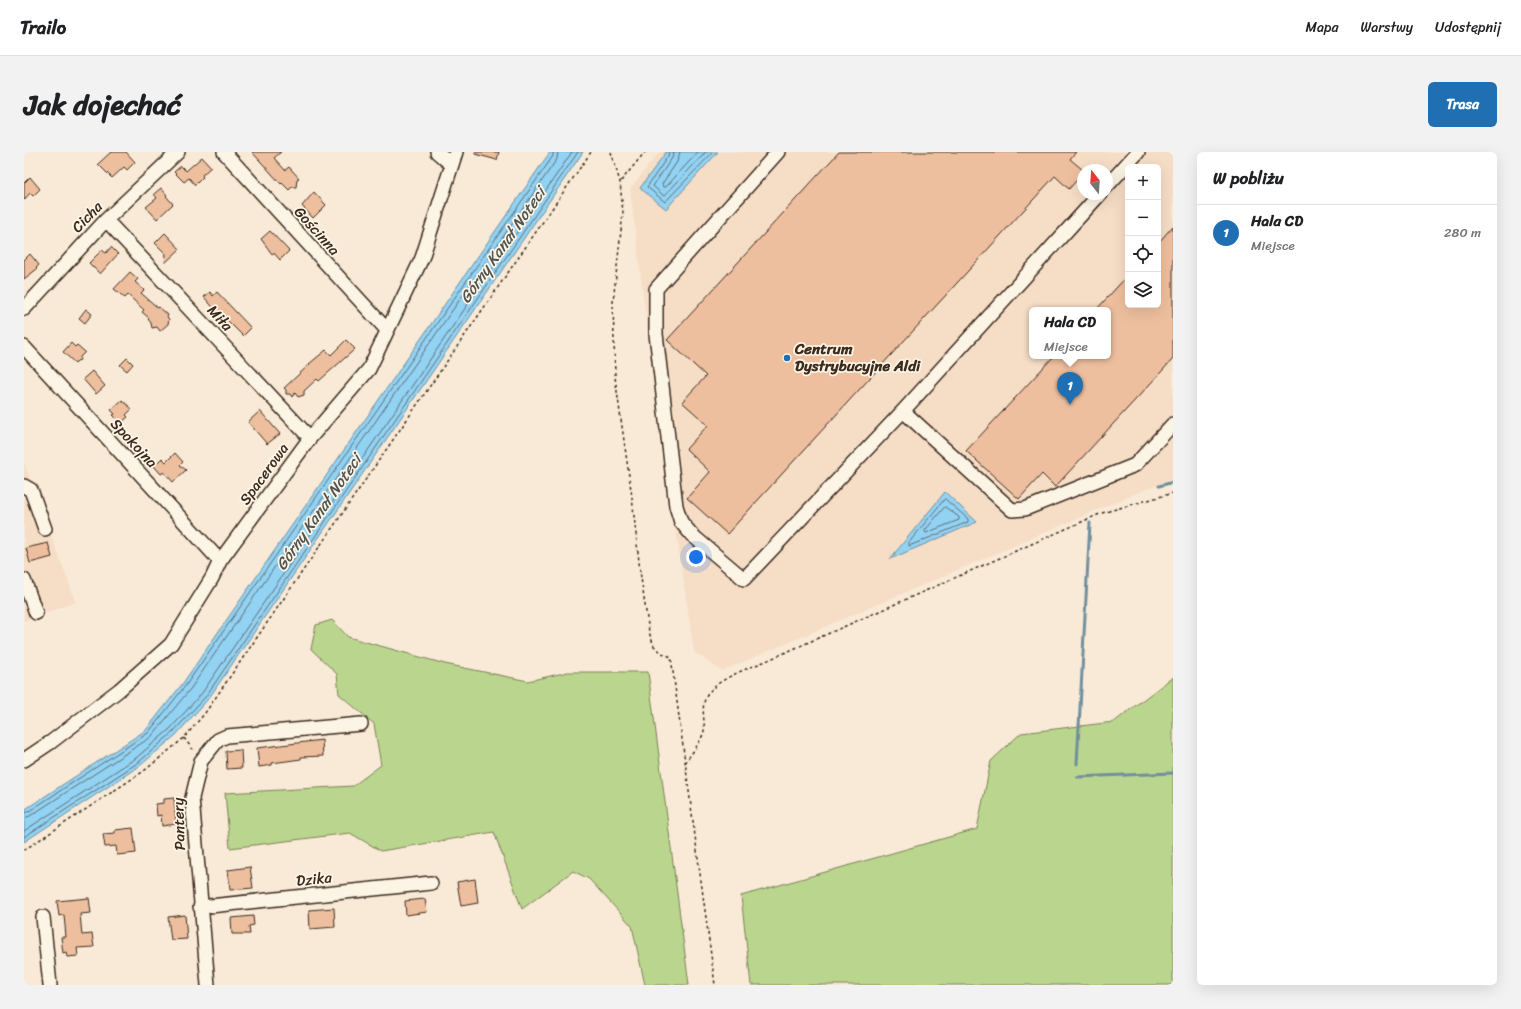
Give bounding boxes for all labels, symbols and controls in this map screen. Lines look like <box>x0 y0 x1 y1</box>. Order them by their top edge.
text: Trailo <box>20 11 66 44</box>
text: Mapa <box>1306 15 1338 40</box>
text: Warstwy <box>1360 15 1413 40</box>
text: Udostępnij <box>1435 15 1501 40</box>
text: Jak dojechać <box>24 80 181 129</box>
button: Trasa <box>1428 82 1497 127</box>
text: W pobliżu <box>1213 163 1284 193</box>
north arrow <box>1077 164 1113 200</box>
map controls <box>1125 164 1161 308</box>
button: + <box>1125 164 1161 200</box>
water label: Górny Kanał Noteci <box>451 178 555 309</box>
street label: Cicha <box>65 195 109 239</box>
street label: Gościnna <box>288 200 347 262</box>
button: − <box>1125 200 1161 236</box>
text: Hala CD <box>1251 208 1303 234</box>
text: 1 <box>1223 221 1229 244</box>
text: 280 m <box>1444 221 1481 244</box>
text: Miejsce <box>1251 234 1295 257</box>
button: locate <box>1125 236 1161 272</box>
button: layers <box>1125 272 1161 308</box>
street label: Miła <box>201 299 240 338</box>
popup <box>1029 307 1111 359</box>
text: Hala CD <box>1044 309 1096 335</box>
text: Miejsce <box>1044 335 1088 358</box>
place label: Centrum Dystrybucyjne Aldi <box>794 336 921 379</box>
marker: Centrum Dystrybucyjne Aldi <box>782 353 792 363</box>
pin: 1 <box>1057 372 1083 405</box>
street label: Spokojna <box>104 412 164 474</box>
street label: Spacerowa <box>232 437 296 511</box>
water label: Górny Kanał Noteci <box>267 445 371 576</box>
your location <box>686 547 706 567</box>
street label: Pantery <box>165 797 193 851</box>
street label: Dzika <box>295 864 334 894</box>

